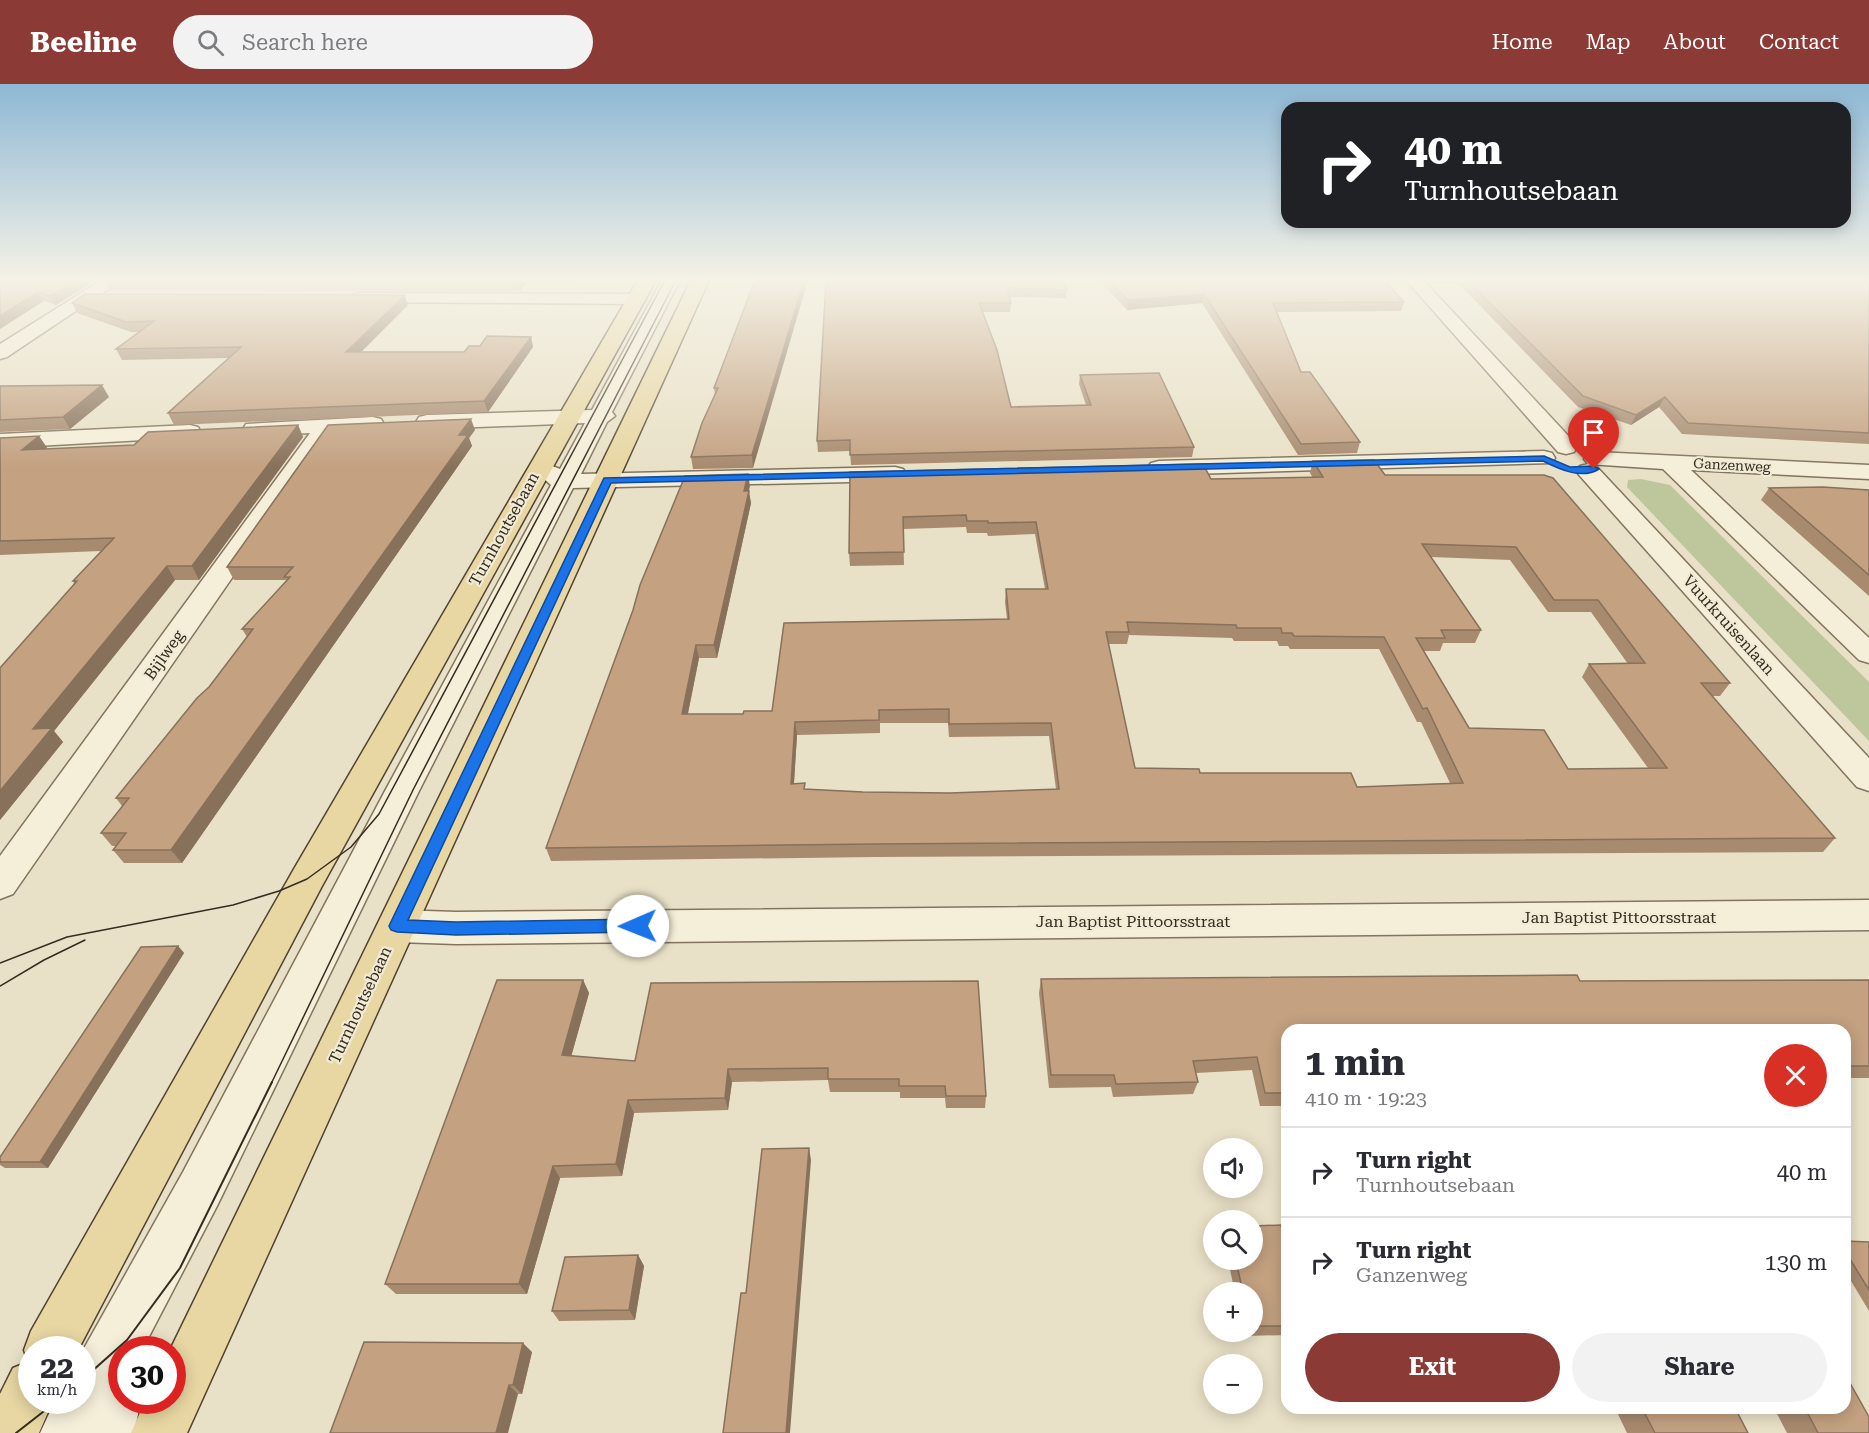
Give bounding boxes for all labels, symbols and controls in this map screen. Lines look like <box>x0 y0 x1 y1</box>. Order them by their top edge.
search box <box>173 15 593 69</box>
text: Beeline <box>30 26 137 59</box>
icon: search <box>194 26 227 59</box>
text: Search here <box>242 30 368 55</box>
text: Home <box>1492 30 1553 54</box>
text: Map <box>1586 30 1631 54</box>
text: About <box>1664 30 1726 54</box>
text: Contact <box>1759 30 1839 54</box>
text: 40 m <box>1404 125 1502 174</box>
icon: right <box>1305 126 1383 204</box>
text: Turnhoutsebaan <box>1404 175 1619 207</box>
pin <box>1568 407 1619 469</box>
icon: arrive <box>1577 416 1610 449</box>
street label: Ganzenweg <box>1693 455 1771 475</box>
street label: Turnhoutsebaan <box>465 469 543 589</box>
street label: Vuurkruisenlaan <box>1679 571 1779 679</box>
street label: Bijlweg <box>140 626 188 683</box>
position arrow <box>606 894 670 958</box>
street label: Jan Baptist Pittoorsstraat <box>1522 908 1716 927</box>
street label: Jan Baptist Pittoorsstraat <box>1036 912 1230 931</box>
street label: Turnhoutsebaan <box>325 943 395 1067</box>
text: 1 min <box>1305 1042 1405 1084</box>
button: close <box>1764 1044 1827 1107</box>
text: 410 m · 19:23 <box>1305 1086 1427 1110</box>
map controls <box>1203 1138 1263 1414</box>
button: sound <box>1203 1138 1263 1198</box>
text: Turn right <box>1356 1148 1471 1173</box>
icon: right <box>1305 1156 1338 1189</box>
text: 40 m <box>1777 1160 1827 1185</box>
text: Turnhoutsebaan <box>1356 1173 1515 1197</box>
button: search <box>1203 1210 1263 1270</box>
text: Turn right <box>1356 1238 1471 1263</box>
icon: right <box>1305 1246 1338 1279</box>
text: 130 m <box>1764 1250 1827 1275</box>
text: Ganzenweg <box>1356 1263 1467 1287</box>
button: + <box>1203 1282 1263 1342</box>
button: Exit <box>1305 1333 1560 1402</box>
button: Share <box>1572 1333 1827 1402</box>
speed limit sign: 30 <box>108 1336 186 1414</box>
text: 22 <box>40 1350 74 1385</box>
button: − <box>1203 1354 1263 1414</box>
text: km/h <box>37 1381 77 1399</box>

